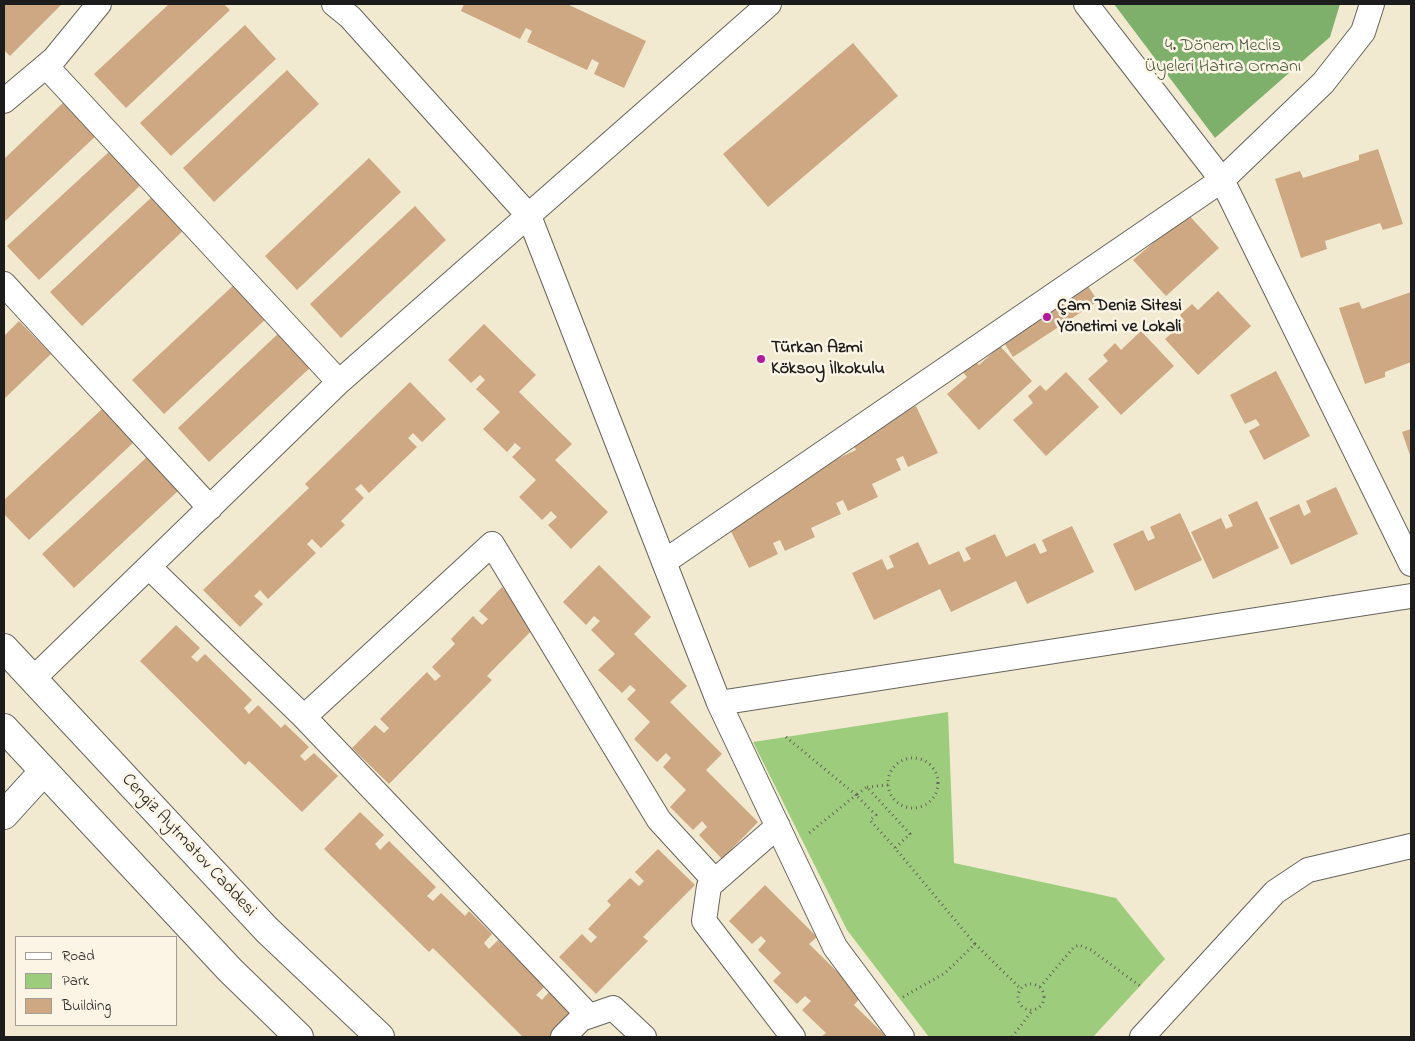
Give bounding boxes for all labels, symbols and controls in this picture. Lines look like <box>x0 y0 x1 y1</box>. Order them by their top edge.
park label: 4. Dönem Meclis Üyeleri Hatıra Ormanı <box>1145 36 1301 78</box>
place label: Çam Deniz Sitesi Yönetimi ve Lokali <box>1057 296 1182 338</box>
marker: Çam Deniz Sitesi Yönetimi ve Lokali <box>1041 311 1053 323</box>
place label: Türkan Azmi Köksoy İlkokulu <box>771 338 885 380</box>
marker: Türkan Azmi Köksoy İlkokulu <box>755 353 767 365</box>
street label: Cengiz Aytmatov Caddesi <box>116 770 260 922</box>
legend <box>15 936 178 1026</box>
text: Road <box>62 945 95 967</box>
text: Park <box>62 970 89 992</box>
text: Building <box>62 995 111 1017</box>

